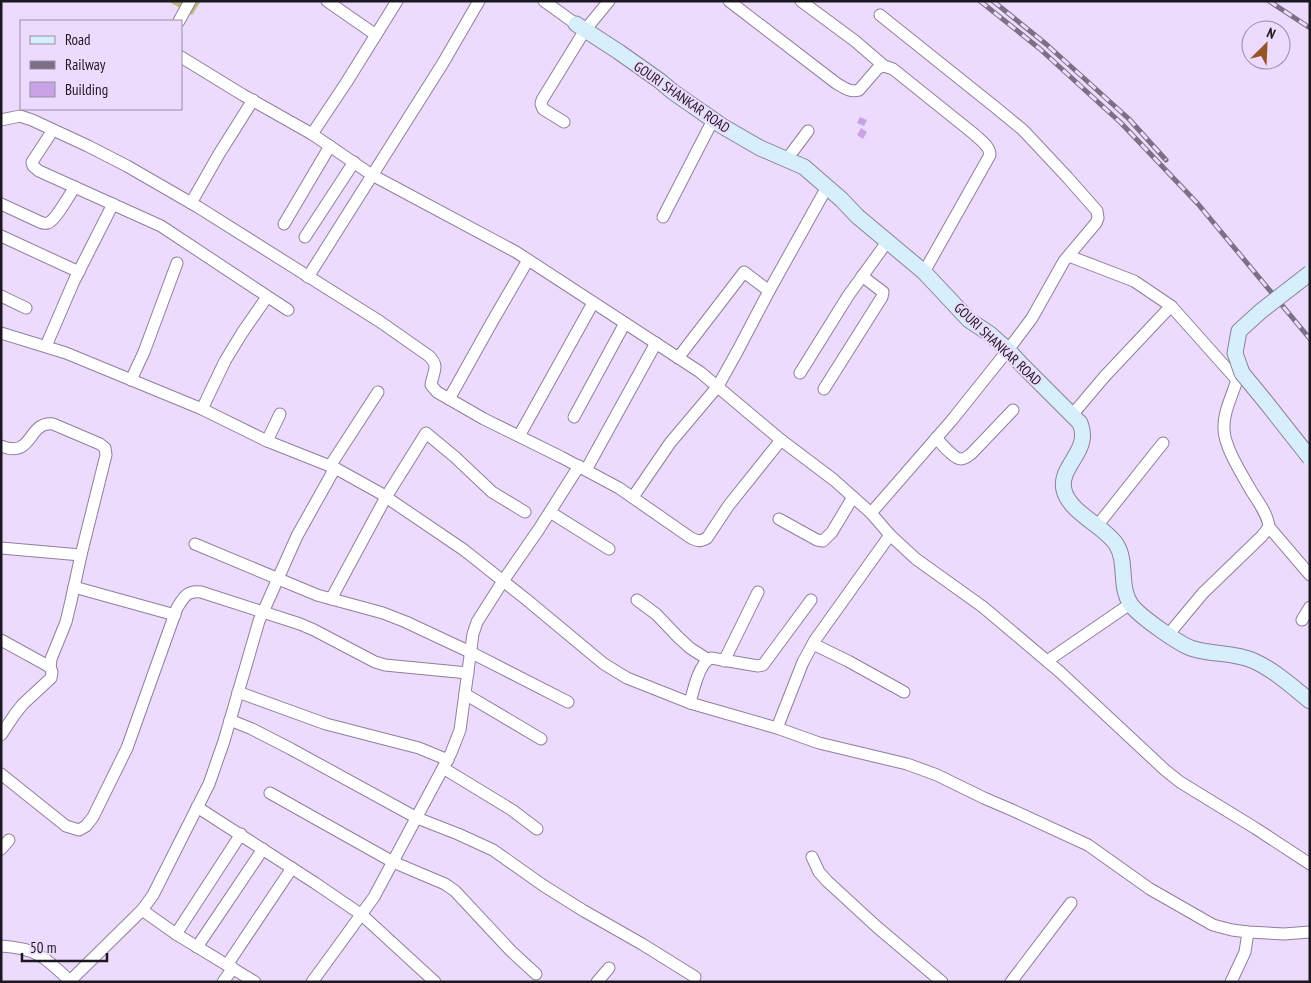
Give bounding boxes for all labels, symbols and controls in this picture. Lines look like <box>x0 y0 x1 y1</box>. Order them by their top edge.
legend <box>20 20 182 110</box>
north arrow <box>1241 20 1291 70</box>
text: N <box>1264 23 1278 43</box>
text: Road <box>65 30 91 49</box>
text: Railway <box>65 55 106 74</box>
street label: GOURI SHANKAR ROAD <box>631 57 733 137</box>
text: Building <box>65 80 108 99</box>
street label: GOURI SHANKAR ROAD <box>951 299 1045 389</box>
scale bar <box>22 930 108 962</box>
text: 50 m <box>30 938 56 957</box>

